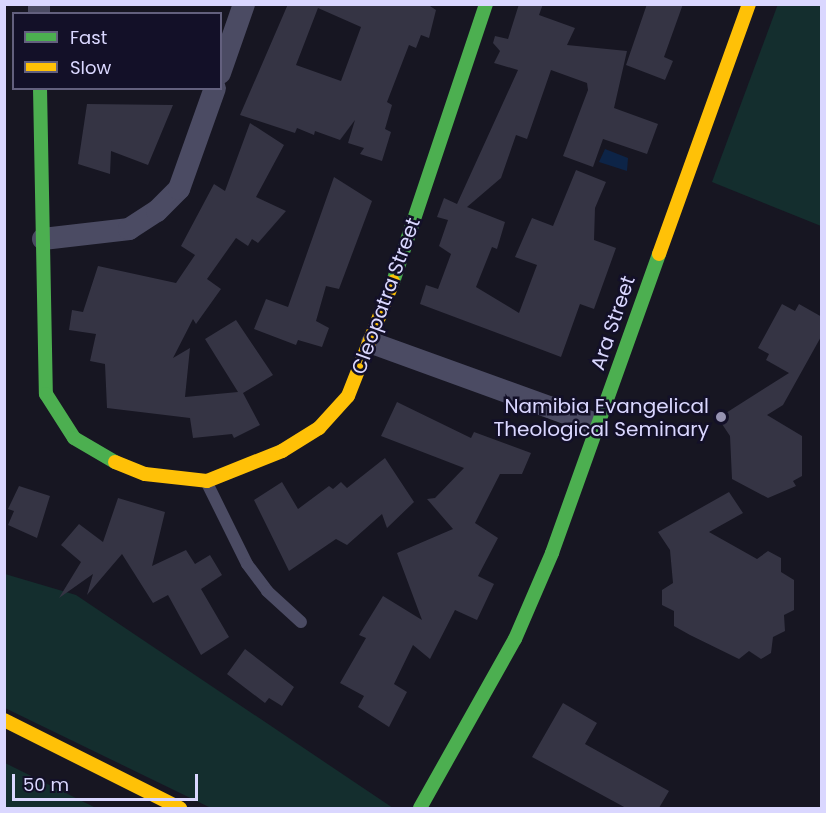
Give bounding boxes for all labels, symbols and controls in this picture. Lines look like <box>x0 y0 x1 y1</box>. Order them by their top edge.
legend <box>12 12 222 90</box>
text: Fast <box>70 25 107 50</box>
text: Slow <box>70 55 111 80</box>
street label: Cleopatra Street <box>347 214 425 378</box>
street label: Ara Street <box>586 273 640 373</box>
place label: Namibia Evangelical Theological Seminary <box>493 394 709 441</box>
marker: Namibia Evangelical Theological Seminary <box>714 410 728 424</box>
scale bar <box>15 762 201 800</box>
text: 50 m <box>23 772 69 797</box>

